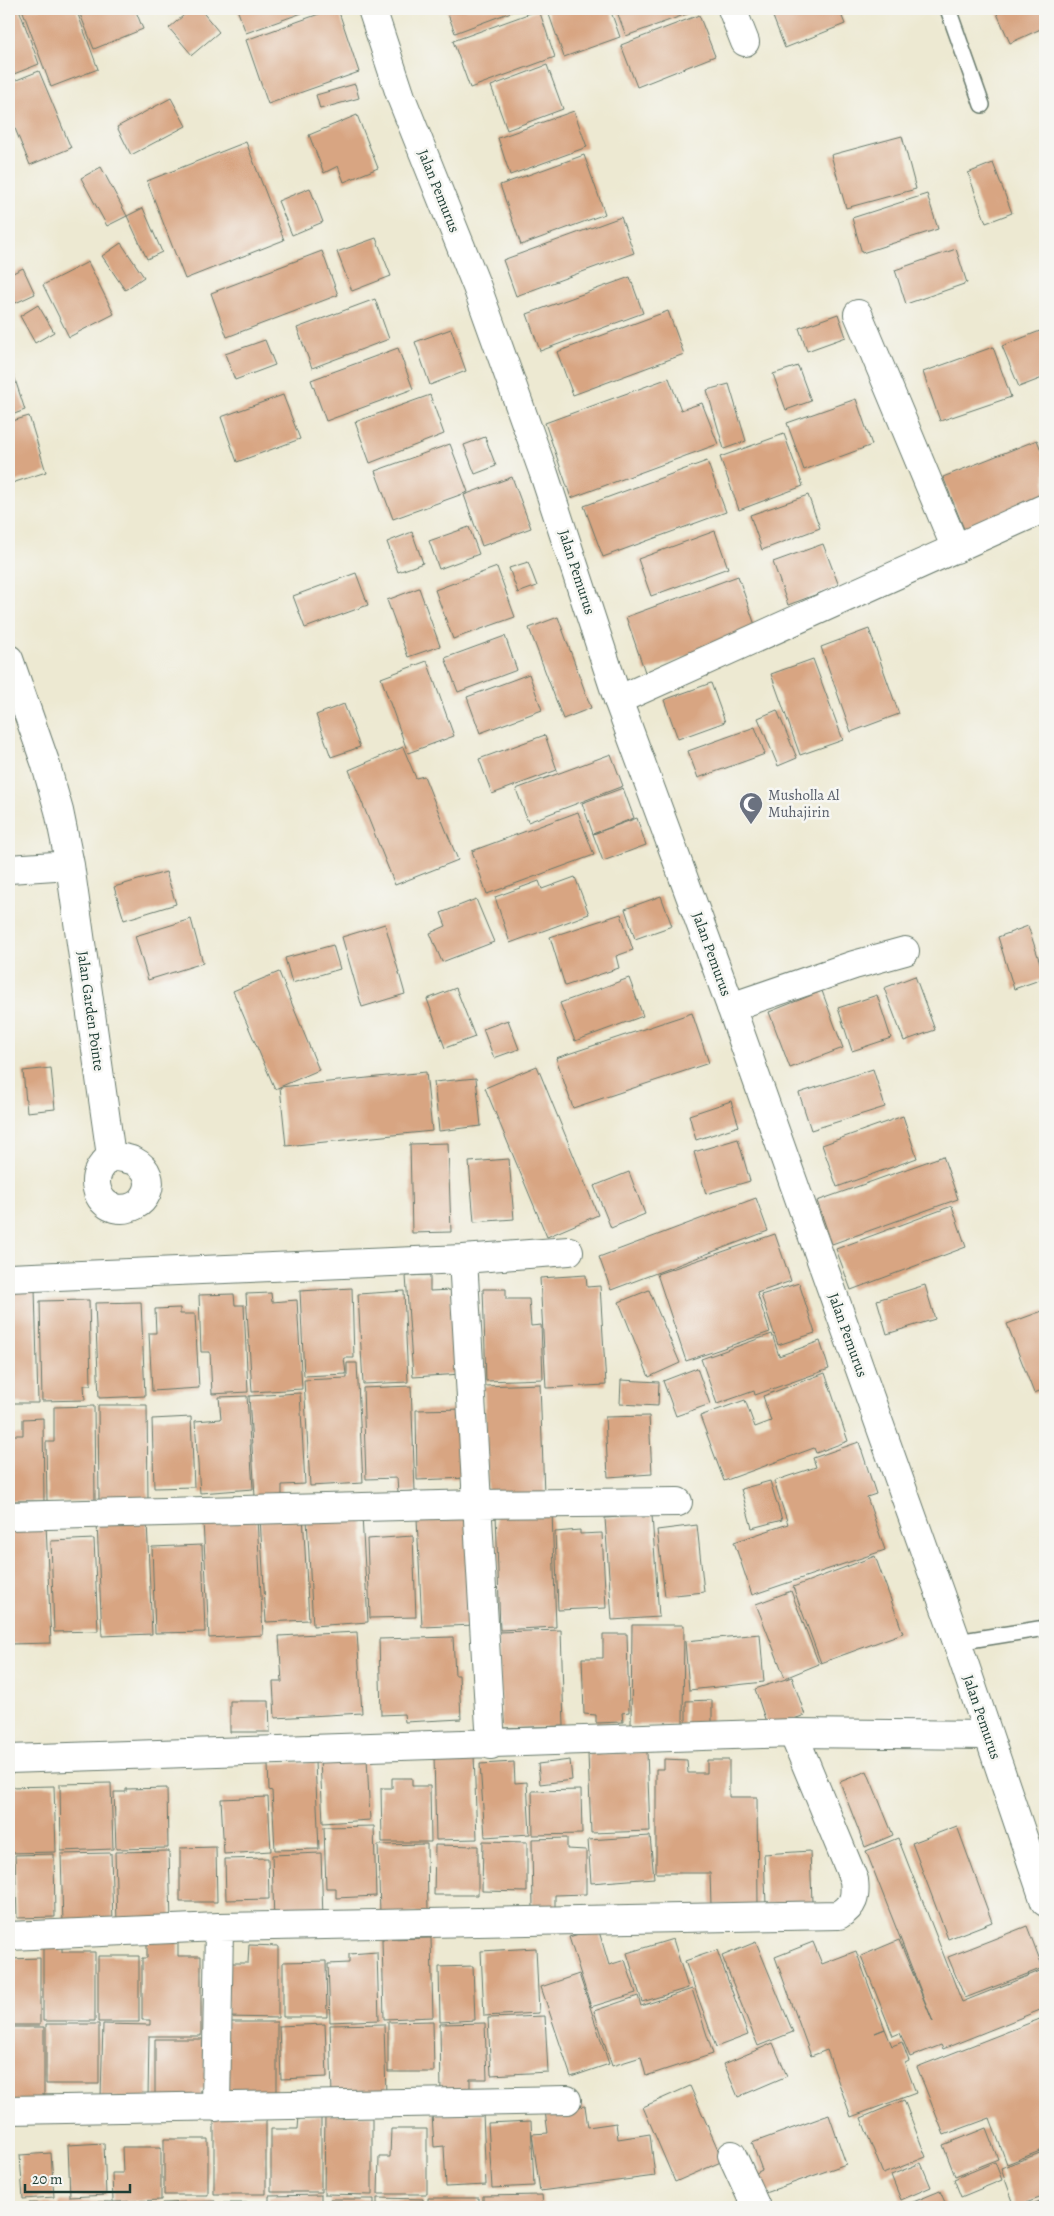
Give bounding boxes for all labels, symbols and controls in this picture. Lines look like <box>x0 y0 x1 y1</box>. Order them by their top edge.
street label: Jalan Pemurus <box>413 146 465 236</box>
street label: Jalan Pemurus <box>554 527 600 617</box>
place label: Musholla Al Muhajirin <box>768 785 840 822</box>
mosque icon: Musholla Al Muhajirin <box>738 791 764 825</box>
street label: Jalan Pemurus <box>688 909 736 999</box>
street label: Jalan Garden Pointe <box>73 950 109 1073</box>
street label: Jalan Pemurus <box>824 1290 872 1380</box>
street label: Jalan Pemurus <box>958 1672 1006 1762</box>
scale bar <box>25 2161 130 2193</box>
text: 20 m <box>32 2169 63 2189</box>

